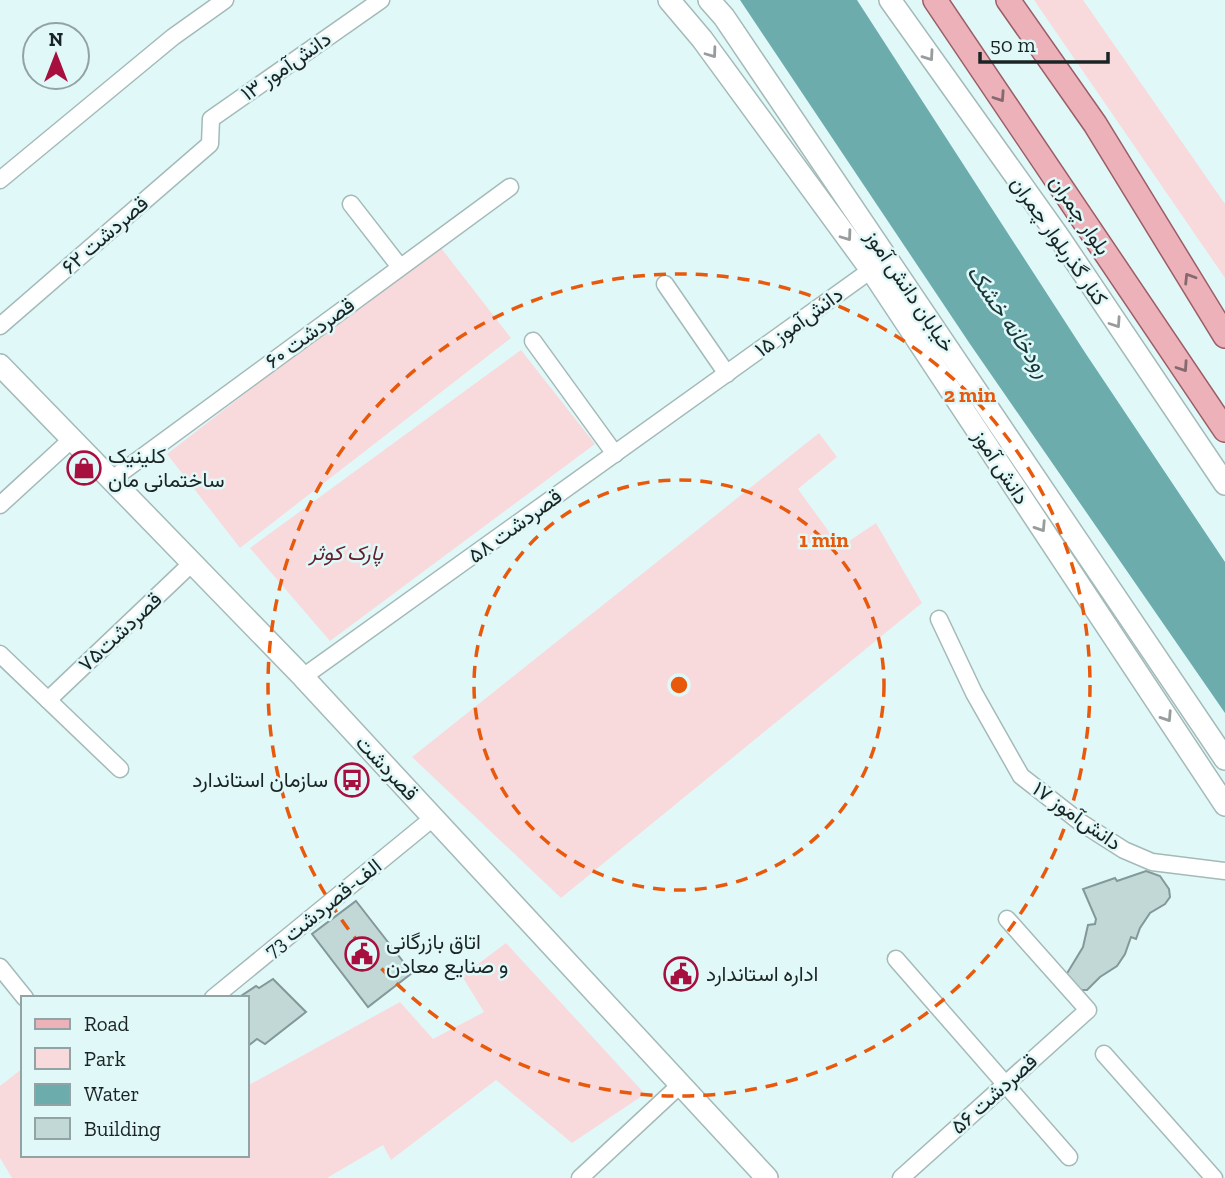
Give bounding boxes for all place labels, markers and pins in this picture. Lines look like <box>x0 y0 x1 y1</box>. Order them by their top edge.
place label: کلینیک ساختمانی مان <box>108 443 224 492</box>
shop icon: کلینیک ساختمانی مان <box>65 449 103 487</box>
centre of rings <box>667 673 691 697</box>
bus stop icon: سازمان استاندارد <box>333 761 371 799</box>
place label: سازمان استاندارد <box>192 767 328 793</box>
place label: اتاق بازرگانی و صنایع معادن <box>386 929 508 980</box>
public building icon: اتاق بازرگانی و صنایع معادن <box>343 935 381 973</box>
public building icon: اداره استاندارد <box>662 955 700 993</box>
place label: اداره استاندارد <box>706 961 818 987</box>

